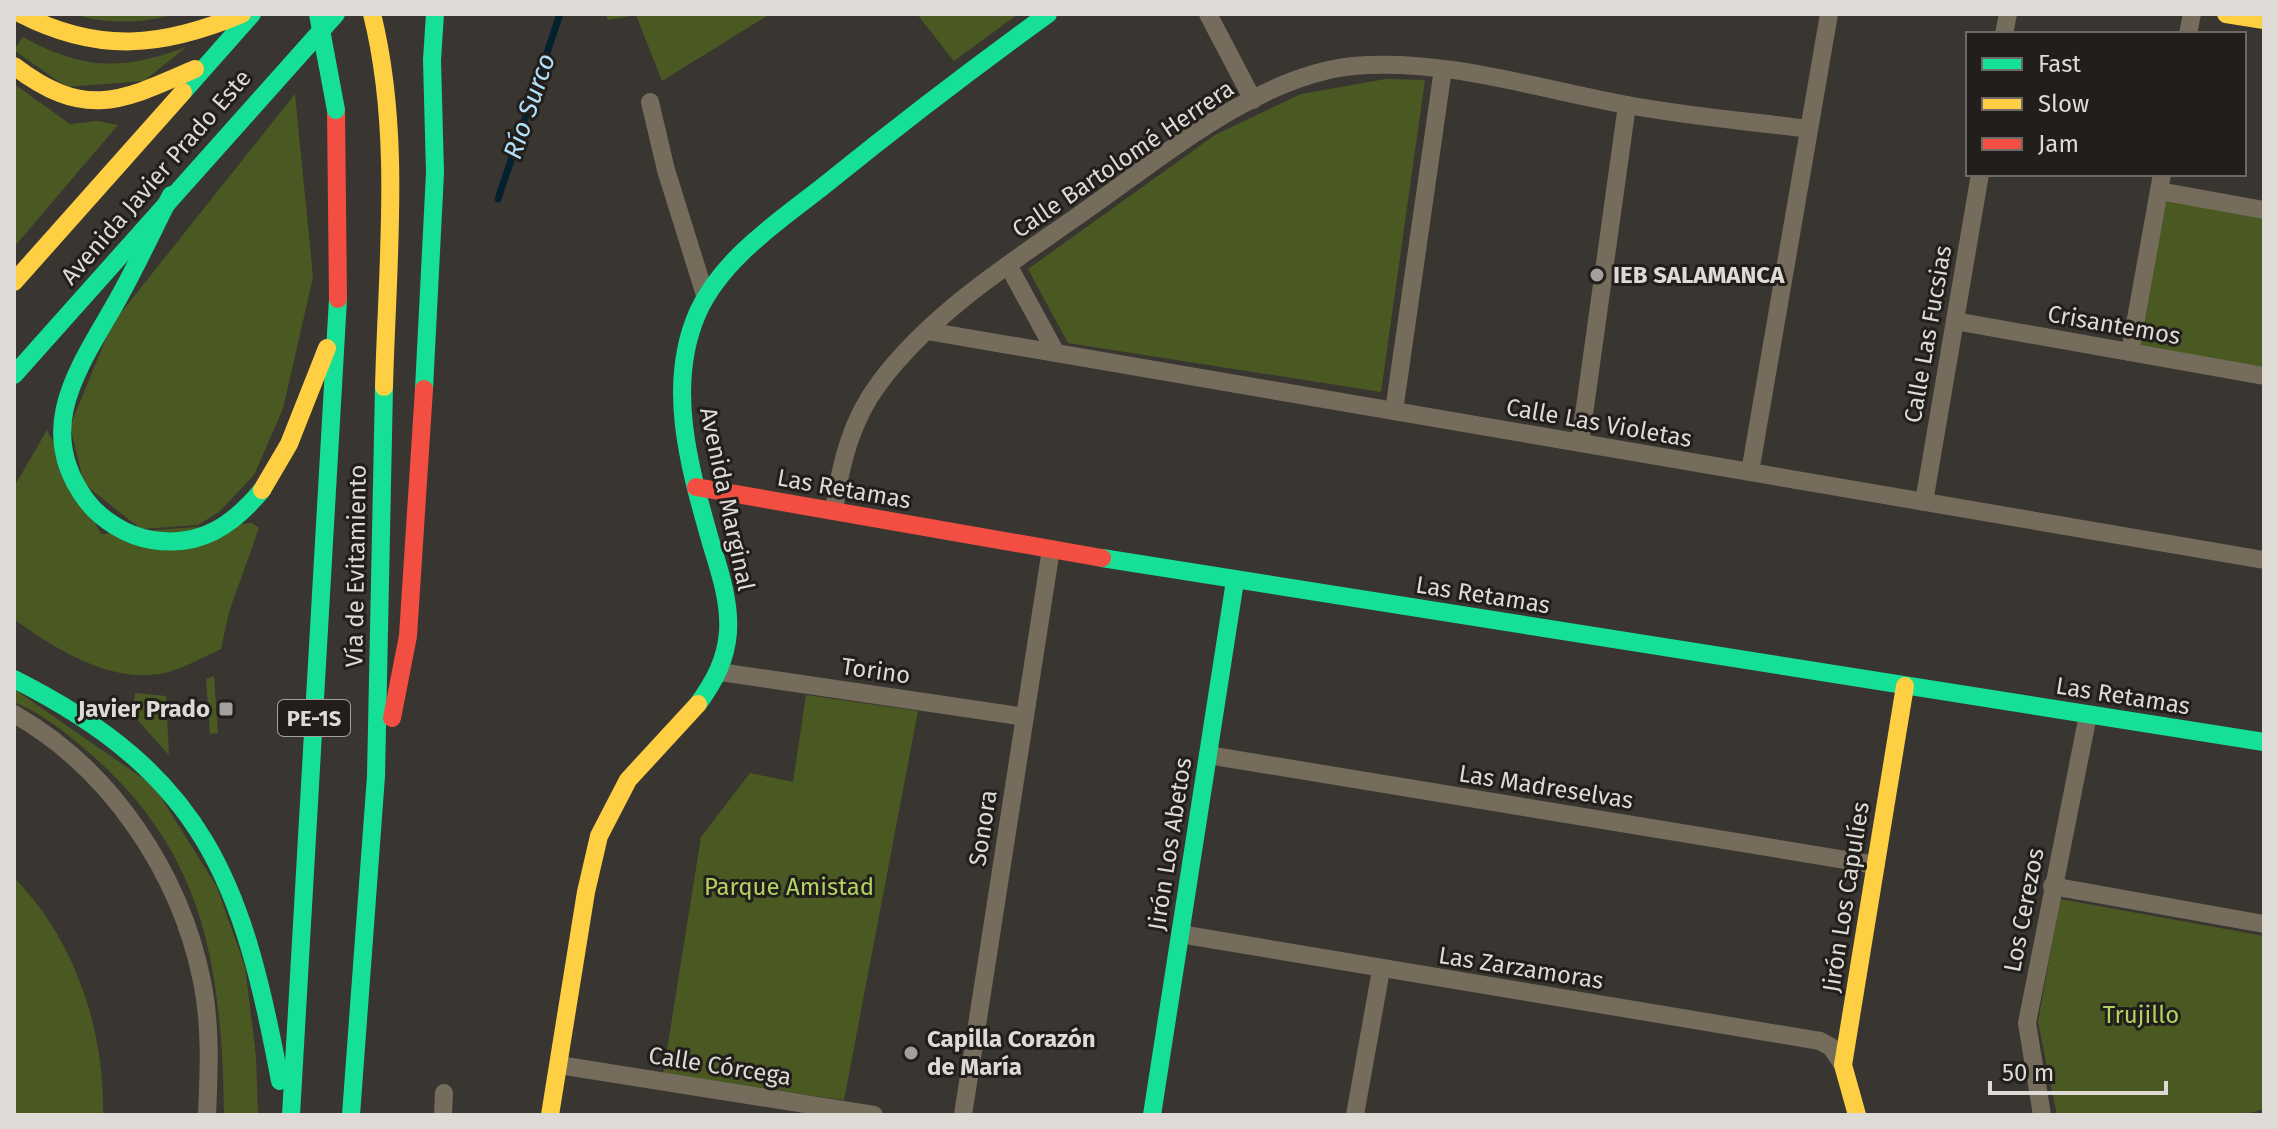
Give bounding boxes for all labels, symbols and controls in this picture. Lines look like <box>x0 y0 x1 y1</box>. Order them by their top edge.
legend <box>1966 32 2246 176</box>
water label: Río Surco <box>497 49 562 163</box>
text: Fast <box>2038 50 2081 78</box>
street label: Avenida Javier Prado Este <box>55 64 257 290</box>
street label: Calle Bartolomé Herrera <box>1007 74 1239 244</box>
text: Slow <box>2038 90 2089 118</box>
text: Jam <box>2038 130 2079 158</box>
street label: Calle Las Fucsias <box>1899 243 1957 425</box>
place label: IEB SALAMANCA <box>1613 261 1785 289</box>
marker: IEB SALAMANCA <box>1588 266 1606 284</box>
street label: Crisantemos <box>2045 300 2183 350</box>
street label: Calle Las Violetas <box>1504 393 1694 453</box>
street label: Avenida Marginal <box>694 405 760 593</box>
street label: Las Retamas <box>775 463 913 515</box>
street label: Vía de Evitamiento <box>340 464 372 668</box>
street label: Las Retamas <box>1414 571 1552 619</box>
street label: Torino <box>840 652 912 690</box>
street label: Las Retamas <box>2054 672 2192 720</box>
place label: Javier Prado <box>77 695 210 723</box>
marker: Javier Prado <box>217 700 235 718</box>
road number: PE-1S <box>278 700 350 736</box>
street label: Jirón Los Abetos <box>1143 756 1197 932</box>
street label: Las Madreselvas <box>1457 759 1635 815</box>
street label: Sonora <box>963 788 1003 868</box>
street label: Jirón Los Capulíes <box>1817 800 1875 994</box>
street label: Los Cerezos <box>1998 845 2050 975</box>
park label: Parque Amistad <box>704 873 874 901</box>
street label: Las Zarzamoras <box>1437 941 1605 995</box>
park label: Trujillo <box>2103 1001 2179 1029</box>
place label: Capilla Corazón de María <box>927 1025 1096 1081</box>
street label: Calle Córcega <box>647 1041 793 1091</box>
marker: Capilla Corazón de María <box>902 1044 920 1062</box>
scale bar <box>1990 1045 2166 1095</box>
text: 50 m <box>2002 1059 2054 1087</box>

